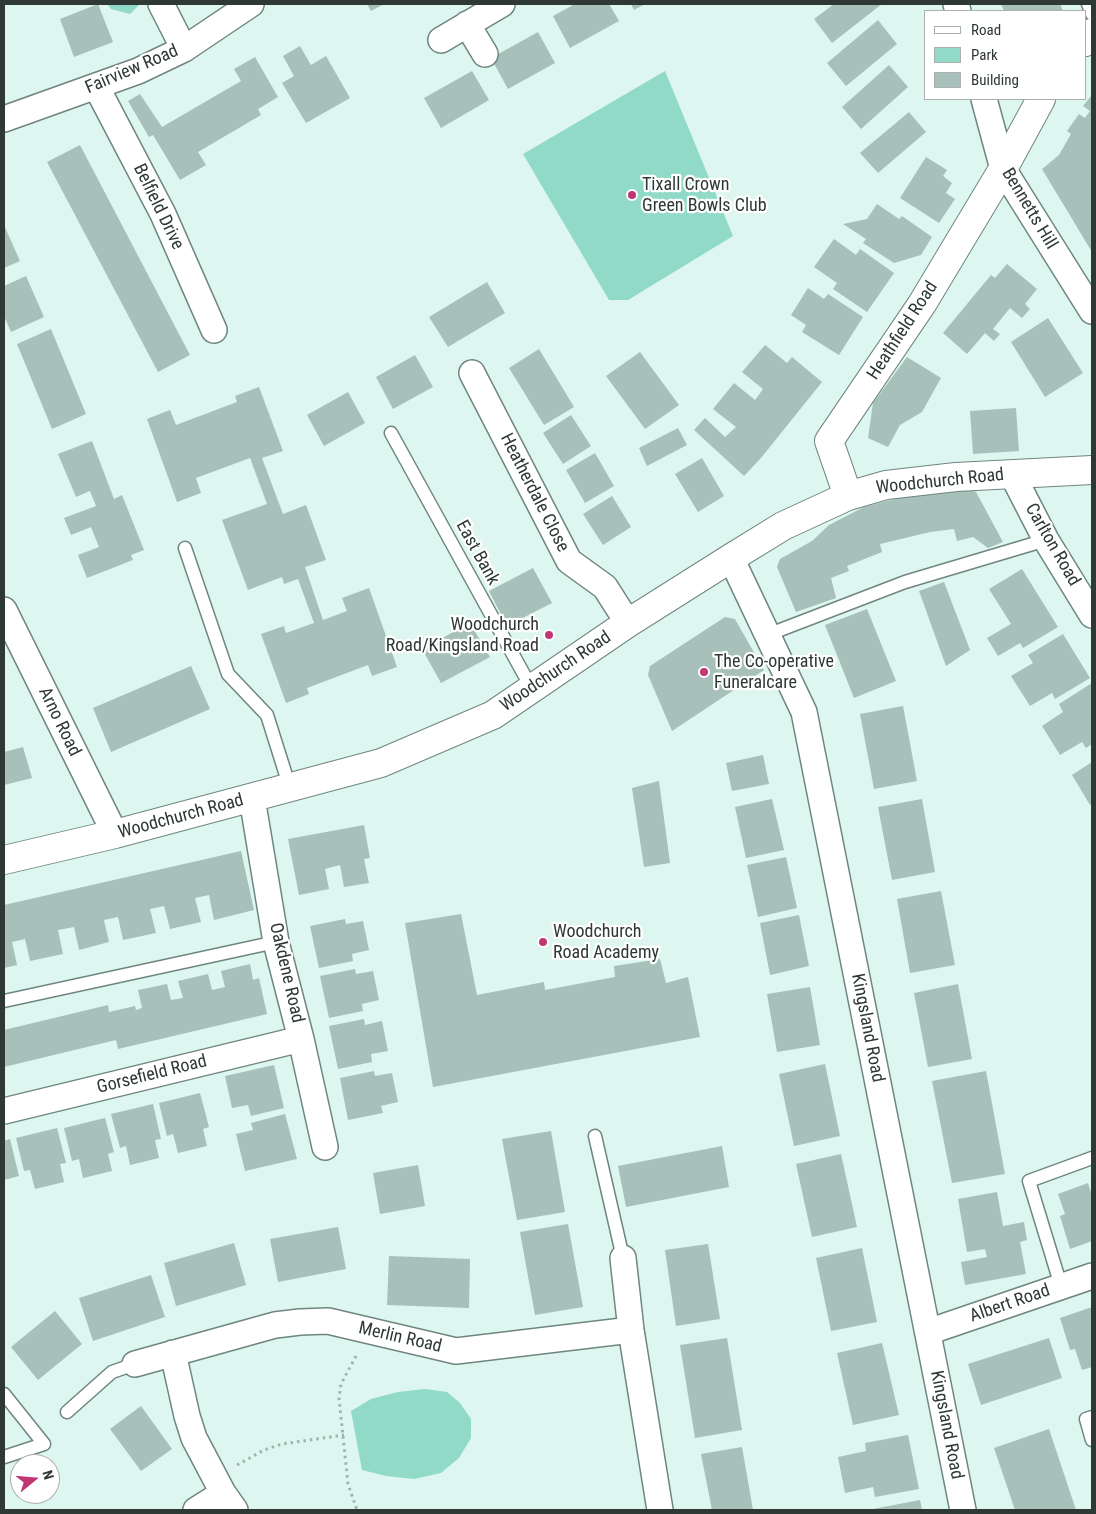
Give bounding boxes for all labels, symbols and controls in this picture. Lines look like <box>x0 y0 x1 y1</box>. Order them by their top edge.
legend <box>924 10 1086 100</box>
text: Road <box>971 21 1001 39</box>
street label: Fairview Road <box>82 41 182 99</box>
text: Park <box>971 46 998 64</box>
text: Building <box>971 71 1019 89</box>
street label: Belfield Drive <box>128 161 188 253</box>
street label: Bennetts Hill <box>996 165 1062 253</box>
place label: Tixall Crown Green Bowls Club <box>642 174 767 216</box>
marker: Tixall Crown Green Bowls Club <box>626 189 638 201</box>
street label: Heathfield Road <box>863 278 943 384</box>
street label: Heatherdale Close <box>495 430 573 556</box>
street label: Woodchurch Road <box>875 465 1005 499</box>
street label: Carlton Road <box>1020 500 1084 590</box>
street label: East Bank <box>450 517 504 589</box>
place label: Woodchurch Road/Kingsland Road <box>386 614 539 656</box>
street label: Woodchurch Road <box>497 627 615 717</box>
marker: Woodchurch Road/Kingsland Road <box>543 629 555 641</box>
place label: The Co-operative Funeralcare <box>714 651 834 694</box>
marker: The Co-operative Funeralcare <box>698 666 710 678</box>
street label: Arno Road <box>33 684 85 760</box>
street label: Woodchurch Road <box>116 790 246 844</box>
street label: Oakdene Road <box>264 921 308 1025</box>
place label: Woodchurch Road Academy <box>553 921 659 964</box>
marker: Woodchurch Road Academy <box>537 936 549 948</box>
street label: Kingsland Road <box>846 972 888 1084</box>
street label: Gorsefield Road <box>95 1051 209 1099</box>
street label: Albert Road <box>967 1280 1053 1328</box>
street label: Merlin Road <box>356 1318 444 1358</box>
street label: Kingsland Road <box>925 1369 967 1481</box>
north arrow <box>10 1454 60 1504</box>
text: N <box>39 1468 57 1481</box>

